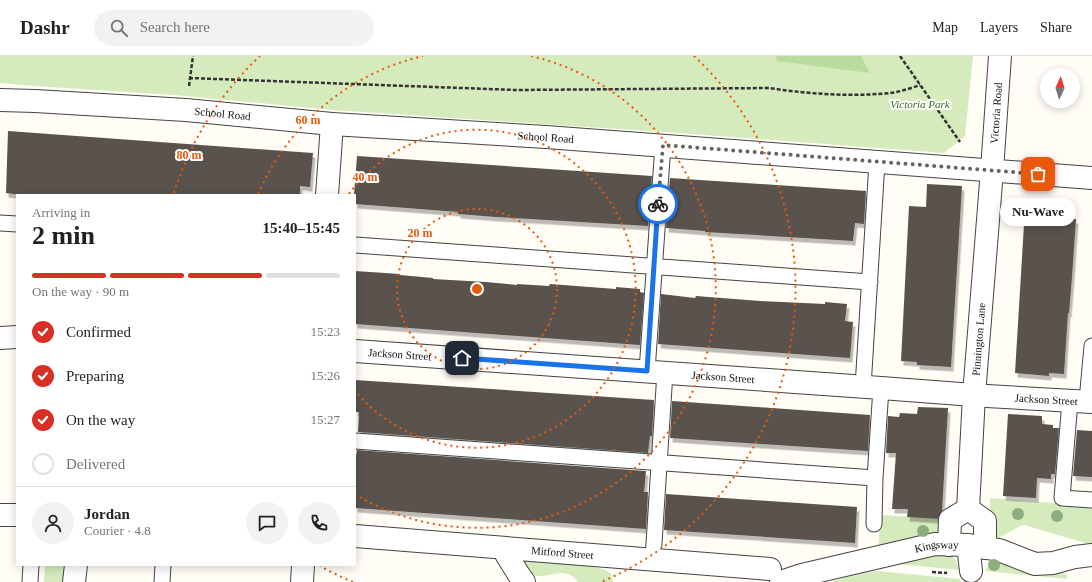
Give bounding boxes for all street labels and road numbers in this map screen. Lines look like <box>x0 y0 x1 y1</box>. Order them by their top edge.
street label: Victoria Road <box>988 81 1004 144</box>
street label: School Road <box>194 105 252 122</box>
street label: School Road <box>517 129 575 145</box>
street label: Pinnington Lane <box>970 302 987 376</box>
street label: Jackson Street <box>368 346 432 362</box>
street label: Jackson Street <box>691 369 755 385</box>
street label: Jackson Street <box>1014 392 1078 407</box>
street label: Kingsway <box>913 538 959 555</box>
street label: Mitford Street <box>531 544 594 561</box>

